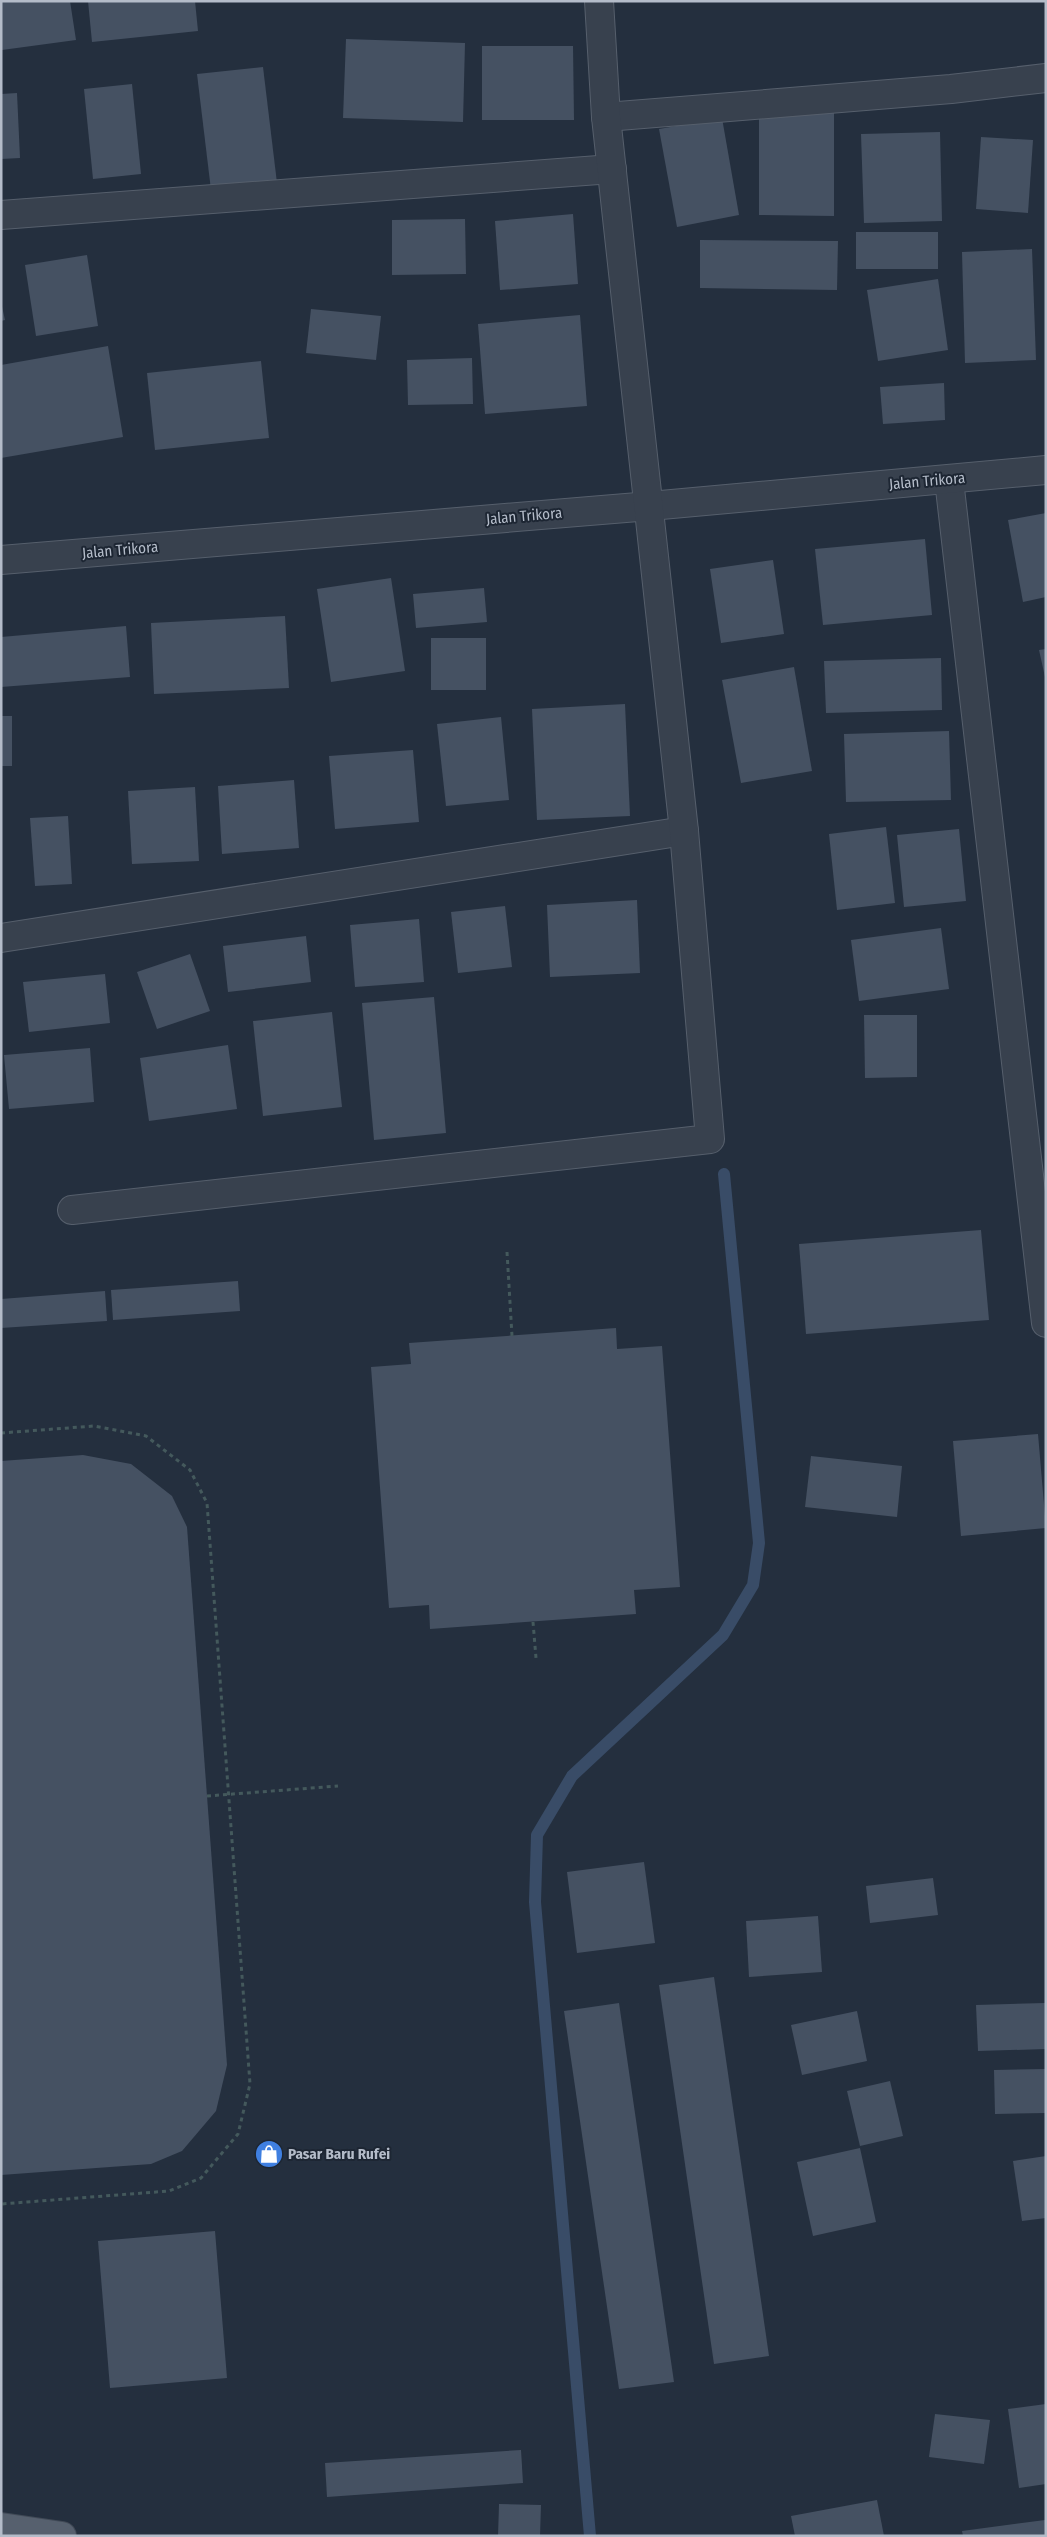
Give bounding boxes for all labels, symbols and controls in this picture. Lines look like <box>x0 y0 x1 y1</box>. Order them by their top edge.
street label: Jalan Trikora <box>888 469 966 493</box>
street label: Jalan Trikora <box>485 504 563 528</box>
street label: Jalan Trikora <box>81 538 159 562</box>
shop icon: Pasar Baru Rufei <box>254 2139 284 2169</box>
place label: Pasar Baru Rufei <box>288 2145 390 2163</box>

